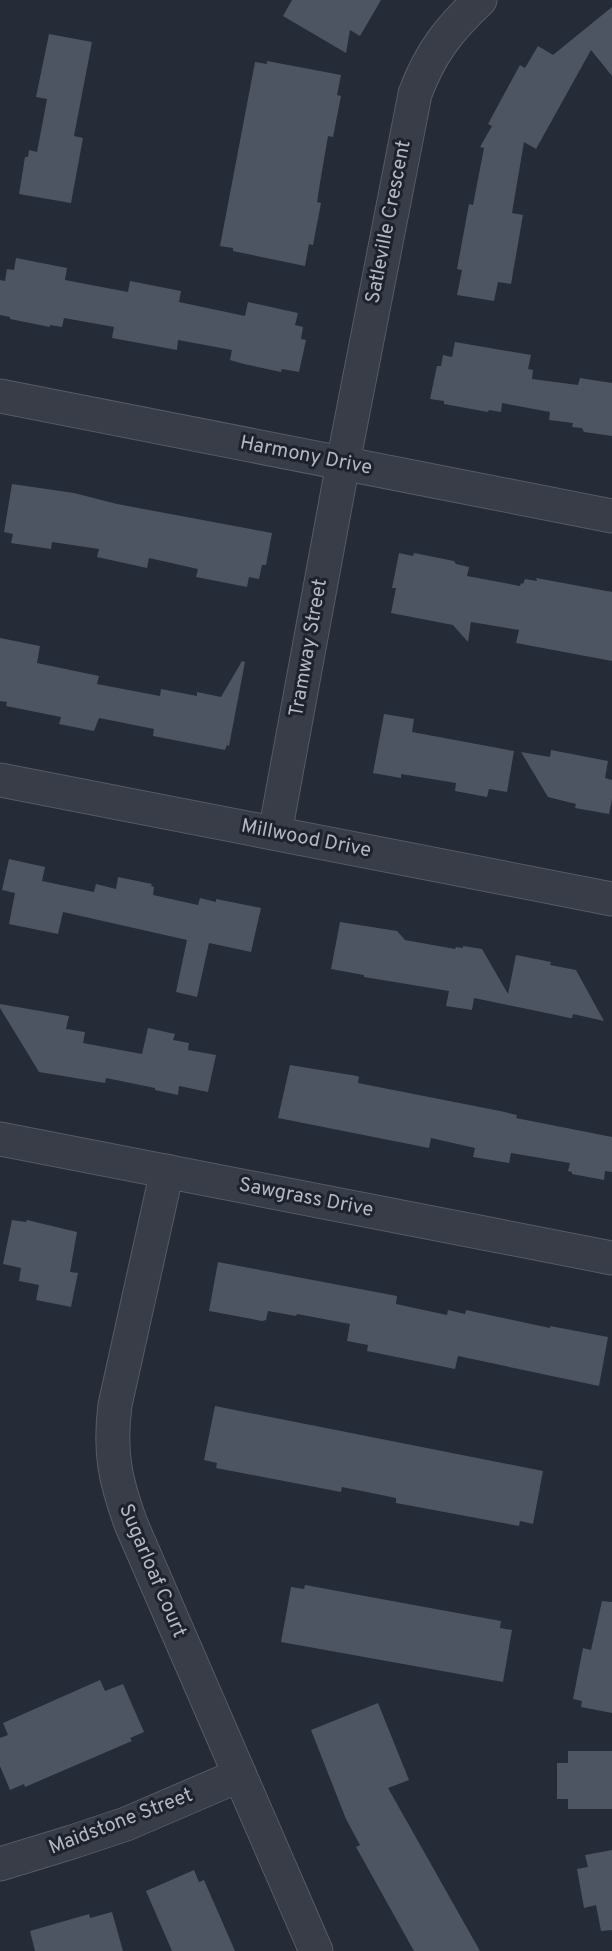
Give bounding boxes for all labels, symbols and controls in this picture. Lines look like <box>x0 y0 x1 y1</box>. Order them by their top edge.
street label: Satleville Crescent <box>360 138 418 306</box>
street label: Harmony Drive <box>238 430 374 482</box>
street label: Tramway Street <box>284 577 334 719</box>
street label: Millwood Drive <box>239 814 373 864</box>
street label: Sawgrass Drive <box>237 1172 375 1224</box>
street label: Sugarloaf Court <box>112 1500 192 1642</box>
street label: Maidstone Street <box>45 1783 197 1861</box>

